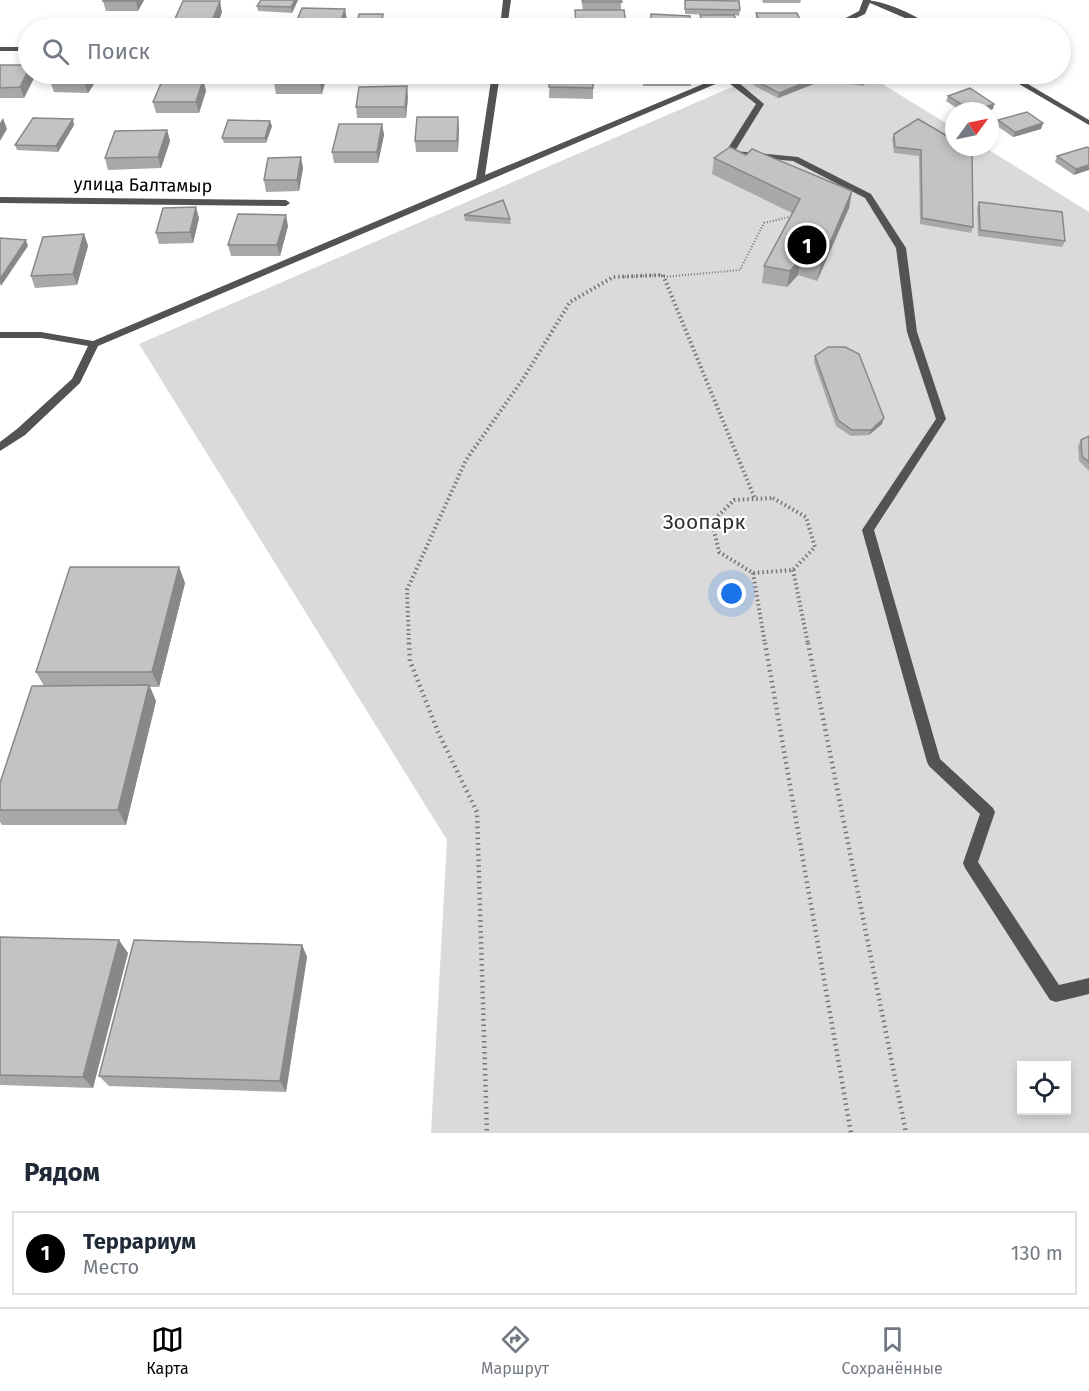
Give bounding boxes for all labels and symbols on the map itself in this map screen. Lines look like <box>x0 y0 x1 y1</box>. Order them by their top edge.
north arrow <box>945 102 999 156</box>
street label: улица Балтамыр <box>73 173 213 197</box>
pin: 1 <box>788 222 826 268</box>
park label: Зоопарк <box>663 509 745 535</box>
your location <box>717 579 746 608</box>

